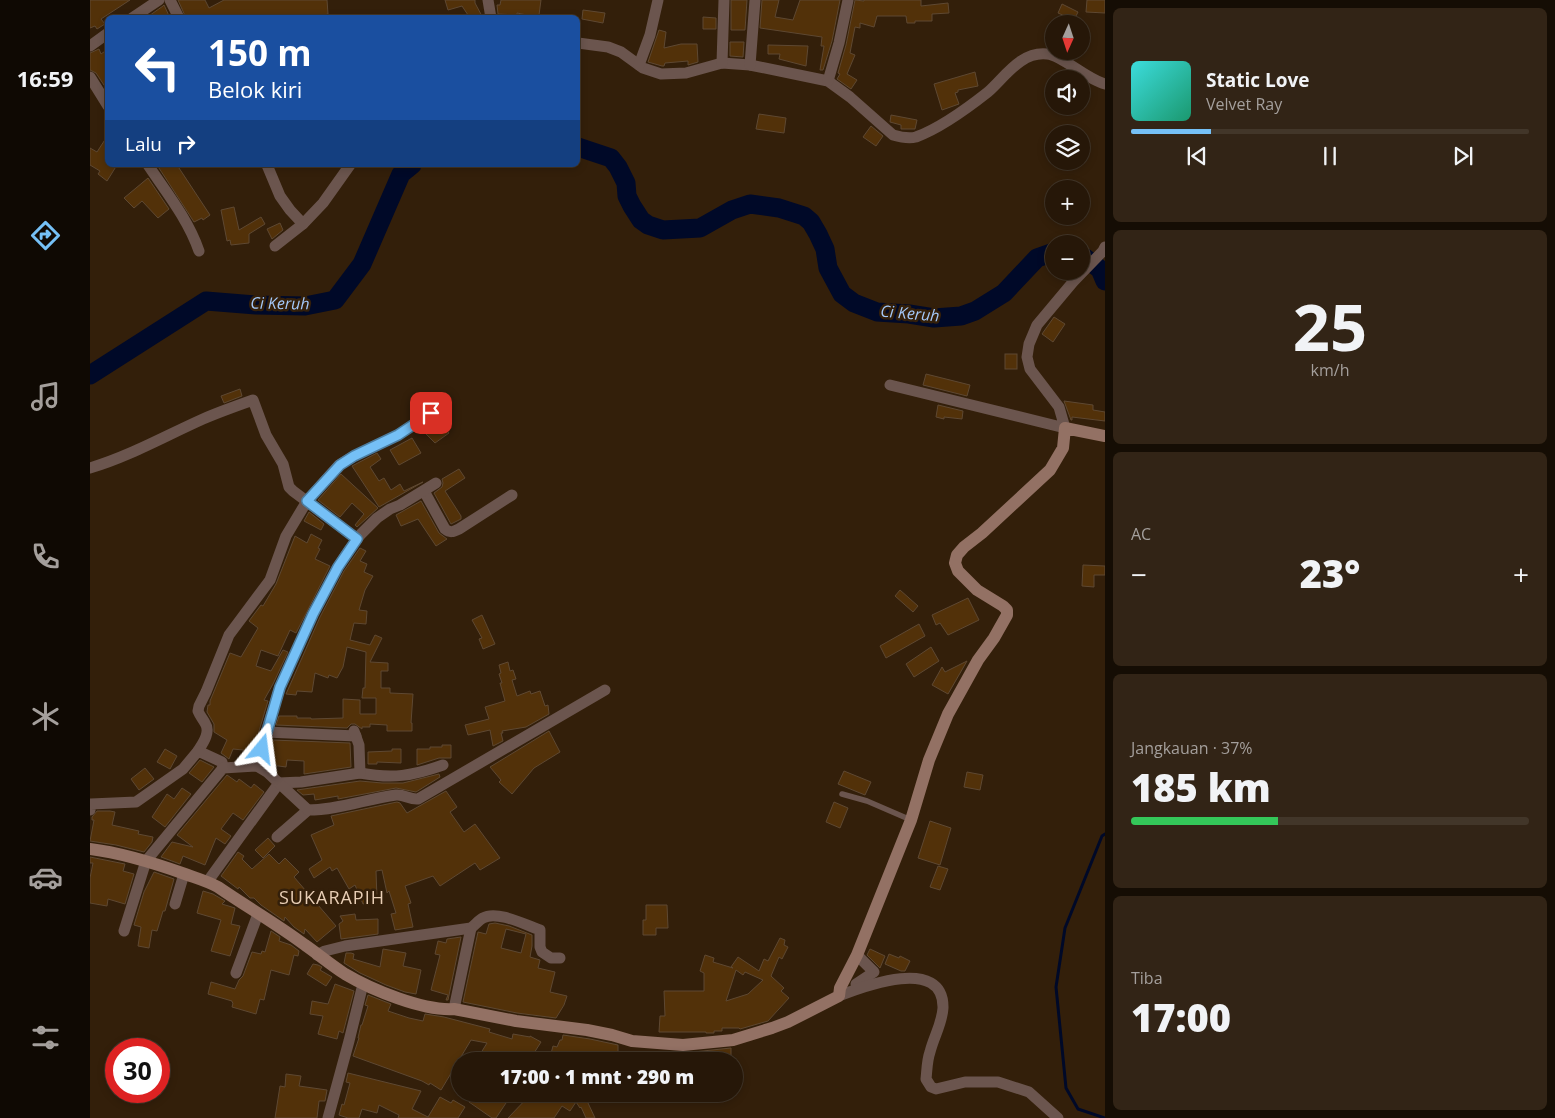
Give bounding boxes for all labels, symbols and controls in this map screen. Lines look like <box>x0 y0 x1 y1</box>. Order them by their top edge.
north arrow <box>1045 15 1090 60</box>
map controls <box>1045 15 1090 280</box>
text: 150 m <box>208 29 312 76</box>
icon: left <box>125 35 190 100</box>
text: 16:59 <box>17 63 73 93</box>
text: Static Love <box>1206 67 1309 93</box>
button: sound <box>1045 70 1090 115</box>
text: Belok kiri <box>208 74 302 104</box>
text: Velvet Ray <box>1206 93 1282 115</box>
button: layers <box>1045 125 1090 170</box>
icon: right <box>172 130 200 158</box>
text: Lalu <box>125 131 162 157</box>
icon: previous <box>1183 142 1211 170</box>
icon: pause <box>1316 142 1344 170</box>
icon: next <box>1449 142 1477 170</box>
button: + <box>1045 180 1090 225</box>
icon: directions <box>28 218 63 253</box>
button: − <box>1045 235 1090 280</box>
text: 25 <box>1293 282 1367 370</box>
water label: Ci Keruh <box>250 291 310 315</box>
water label: Ci Keruh <box>880 299 940 327</box>
text: km/h <box>1311 359 1349 381</box>
icon: music <box>28 379 63 414</box>
pin <box>410 392 452 434</box>
icon: arrive <box>417 399 445 427</box>
text: AC <box>1131 523 1151 545</box>
icon: phone <box>28 539 63 574</box>
text: 23° <box>1300 547 1360 599</box>
text: − <box>1131 555 1147 593</box>
text: + <box>1513 555 1529 593</box>
icon: climate <box>28 699 63 734</box>
position arrow <box>235 722 287 774</box>
text: Jangkauan · 37% <box>1131 737 1253 759</box>
text: 185 km <box>1131 761 1271 813</box>
icon: car <box>28 860 63 895</box>
district label: SUKARAPIH <box>279 885 385 909</box>
text: Tiba <box>1131 967 1163 989</box>
text: 17:00 <box>1131 991 1231 1043</box>
icon: filters <box>28 1020 63 1055</box>
speed limit sign: 30 <box>105 1038 170 1103</box>
text: 17:00 · 1 mnt · 290 m <box>500 1064 694 1090</box>

